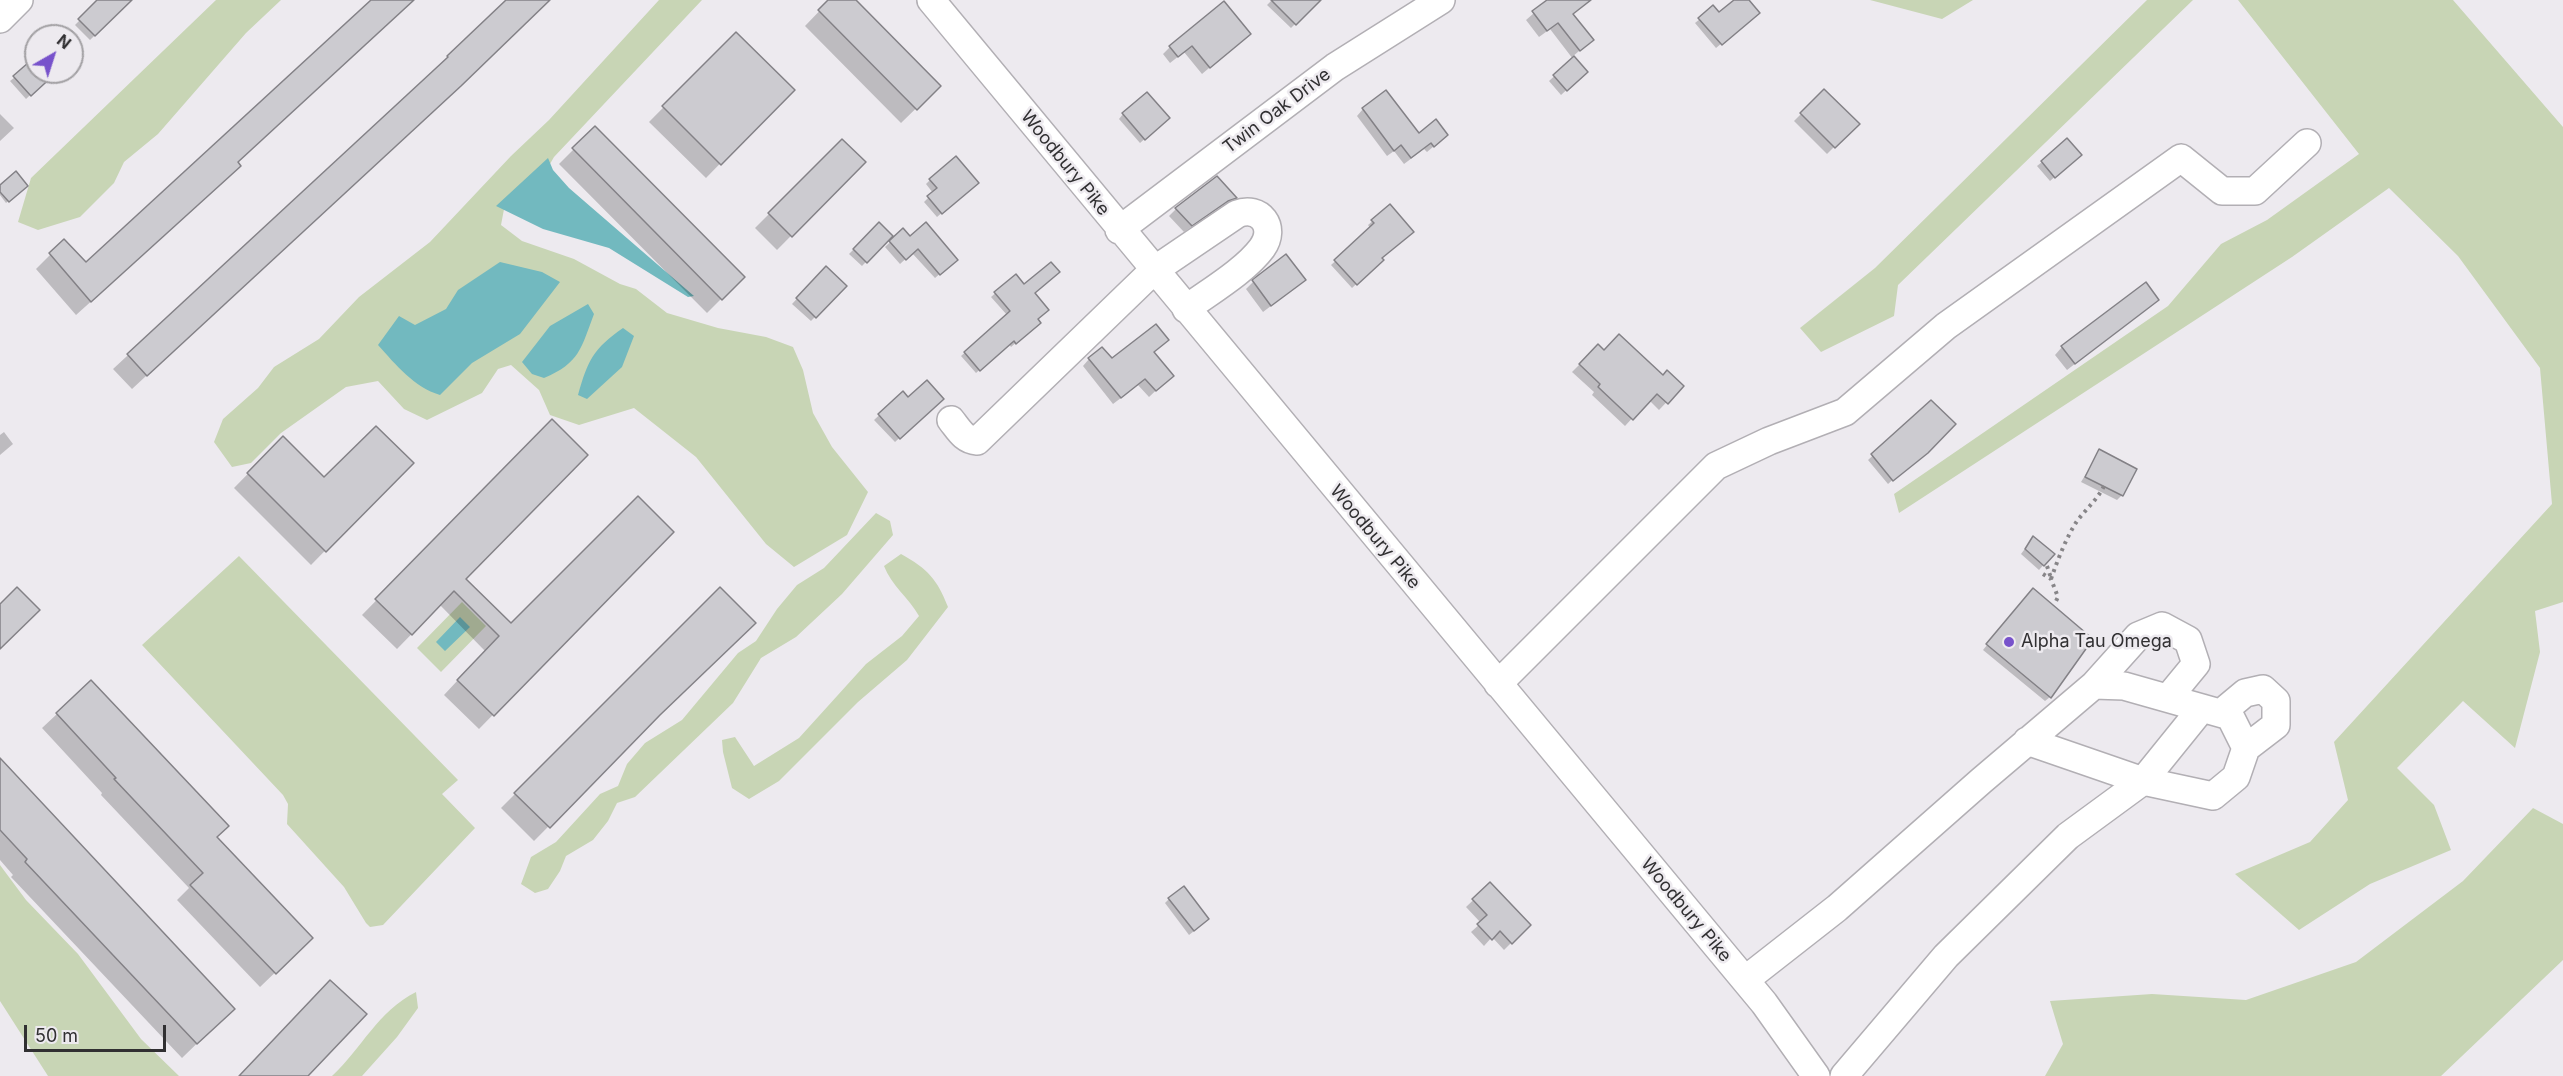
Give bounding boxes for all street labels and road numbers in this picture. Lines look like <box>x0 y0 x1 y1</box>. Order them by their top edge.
street label: Twin Oak Drive <box>1219 64 1335 158</box>
street label: Woodbury Pike <box>1016 106 1114 220</box>
street label: Woodbury Pike <box>1325 481 1425 593</box>
street label: Woodbury Pike <box>1636 854 1736 966</box>

